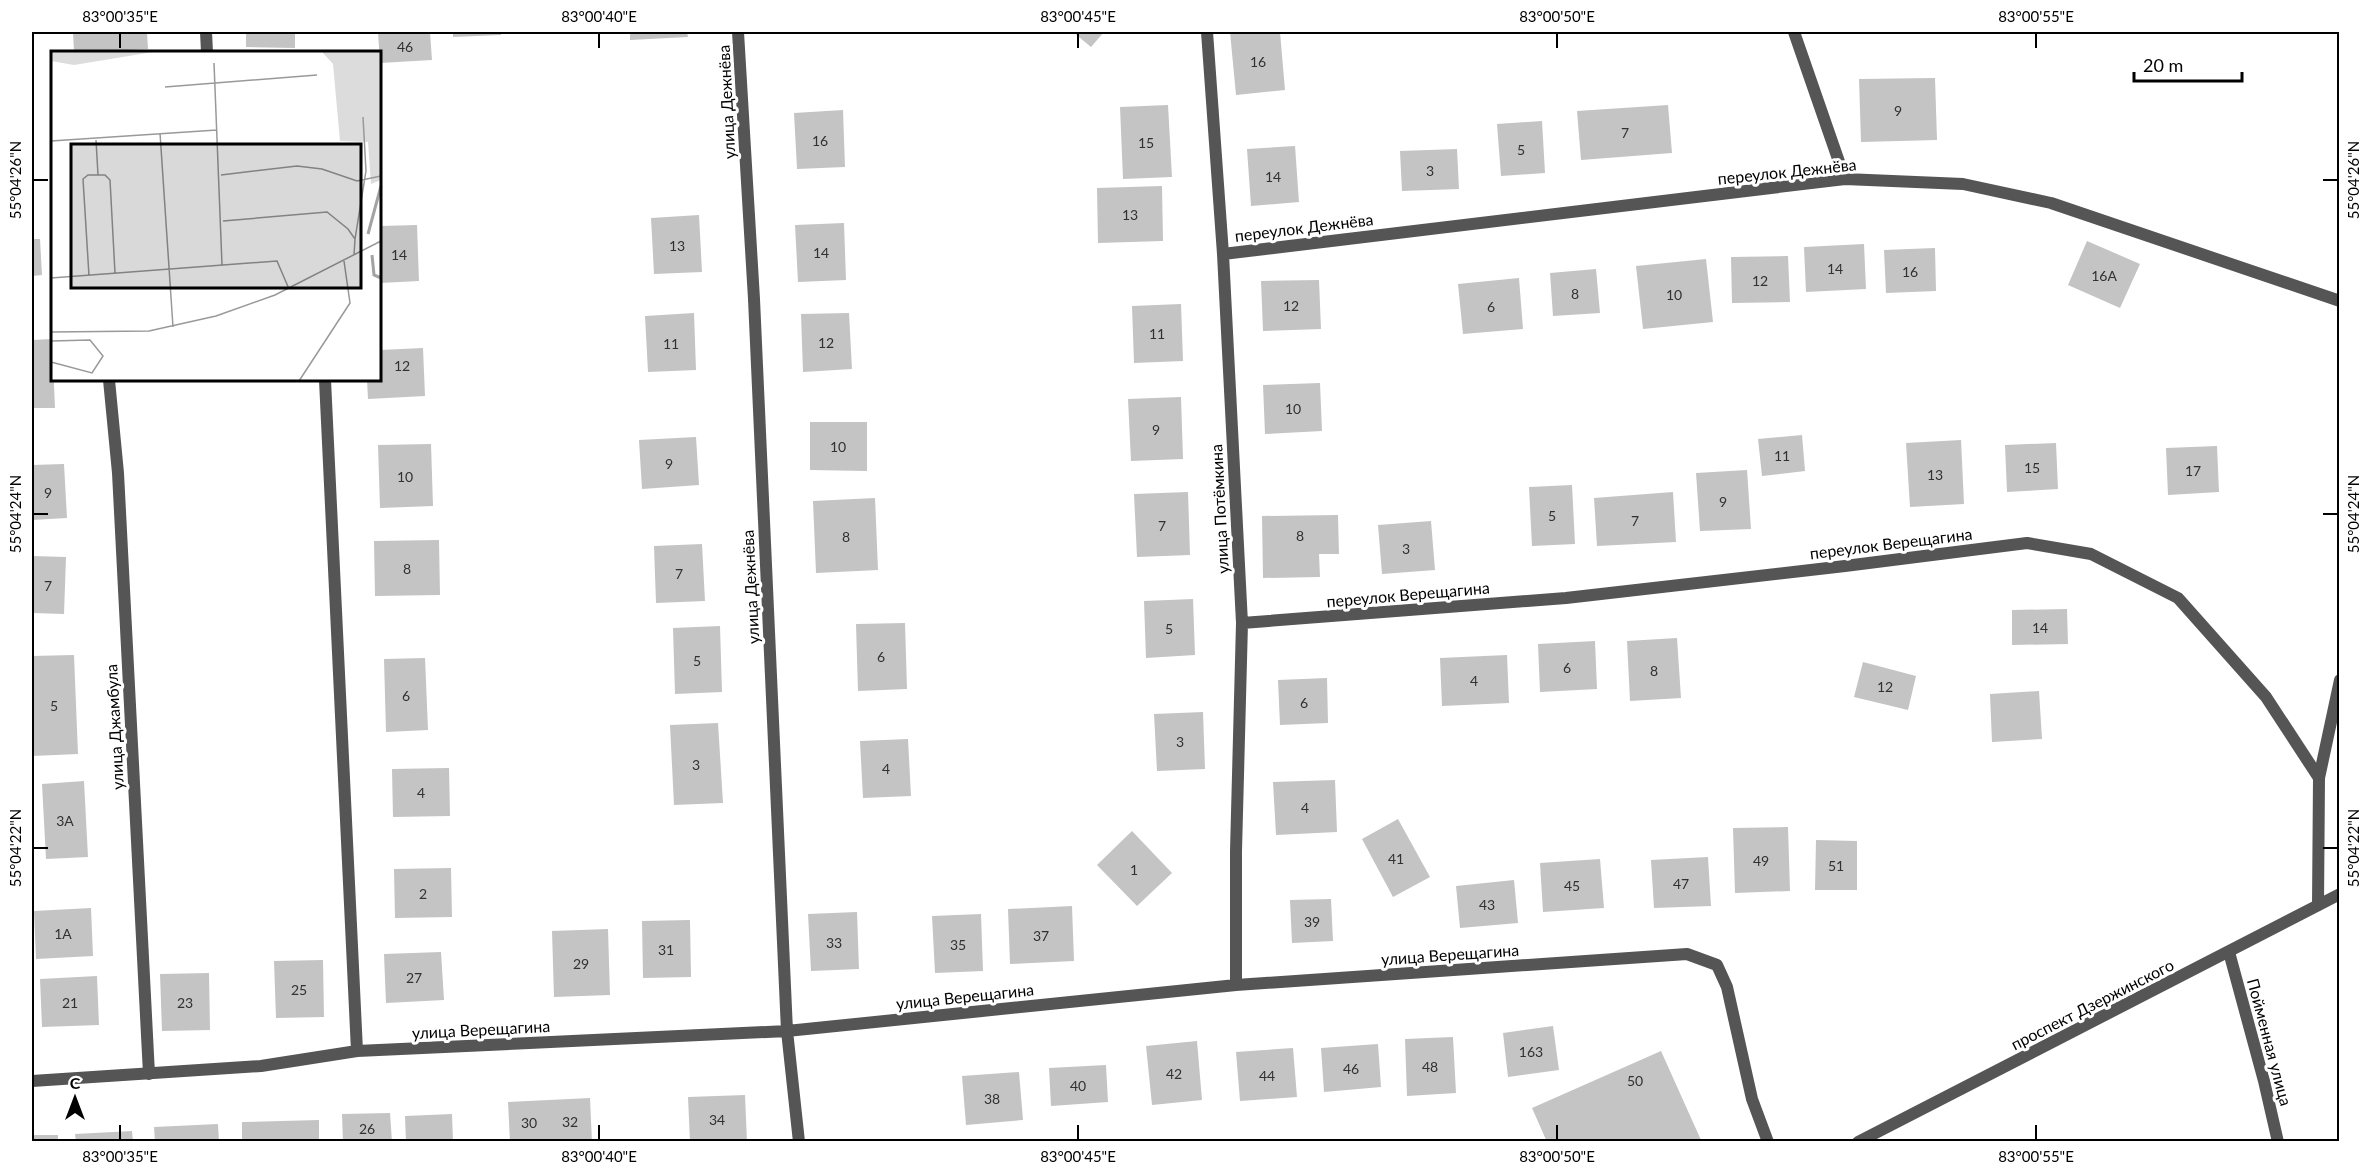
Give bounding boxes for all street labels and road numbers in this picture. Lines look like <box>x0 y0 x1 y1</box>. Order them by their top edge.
street label: улица Дежнёва <box>714 44 738 160</box>
street label: переулок Дежнёва <box>1717 154 1857 188</box>
street label: переулок Дежнёва <box>1234 209 1374 245</box>
street label: улица Потёмкина <box>1206 444 1232 574</box>
street label: переулок Верещагина <box>1809 524 1973 562</box>
street label: улица Дежнёва <box>738 529 762 645</box>
street label: переулок Верещагина <box>1326 577 1490 611</box>
street label: улица Джамбула <box>101 664 127 790</box>
street label: улица Верещагина <box>1380 940 1520 968</box>
street label: проспект Дзержинского <box>2007 955 2177 1053</box>
street label: Пойменная улица <box>2244 976 2296 1108</box>
street label: улица Верещагина <box>895 979 1035 1013</box>
street label: улица Верещагина <box>411 1016 551 1042</box>

